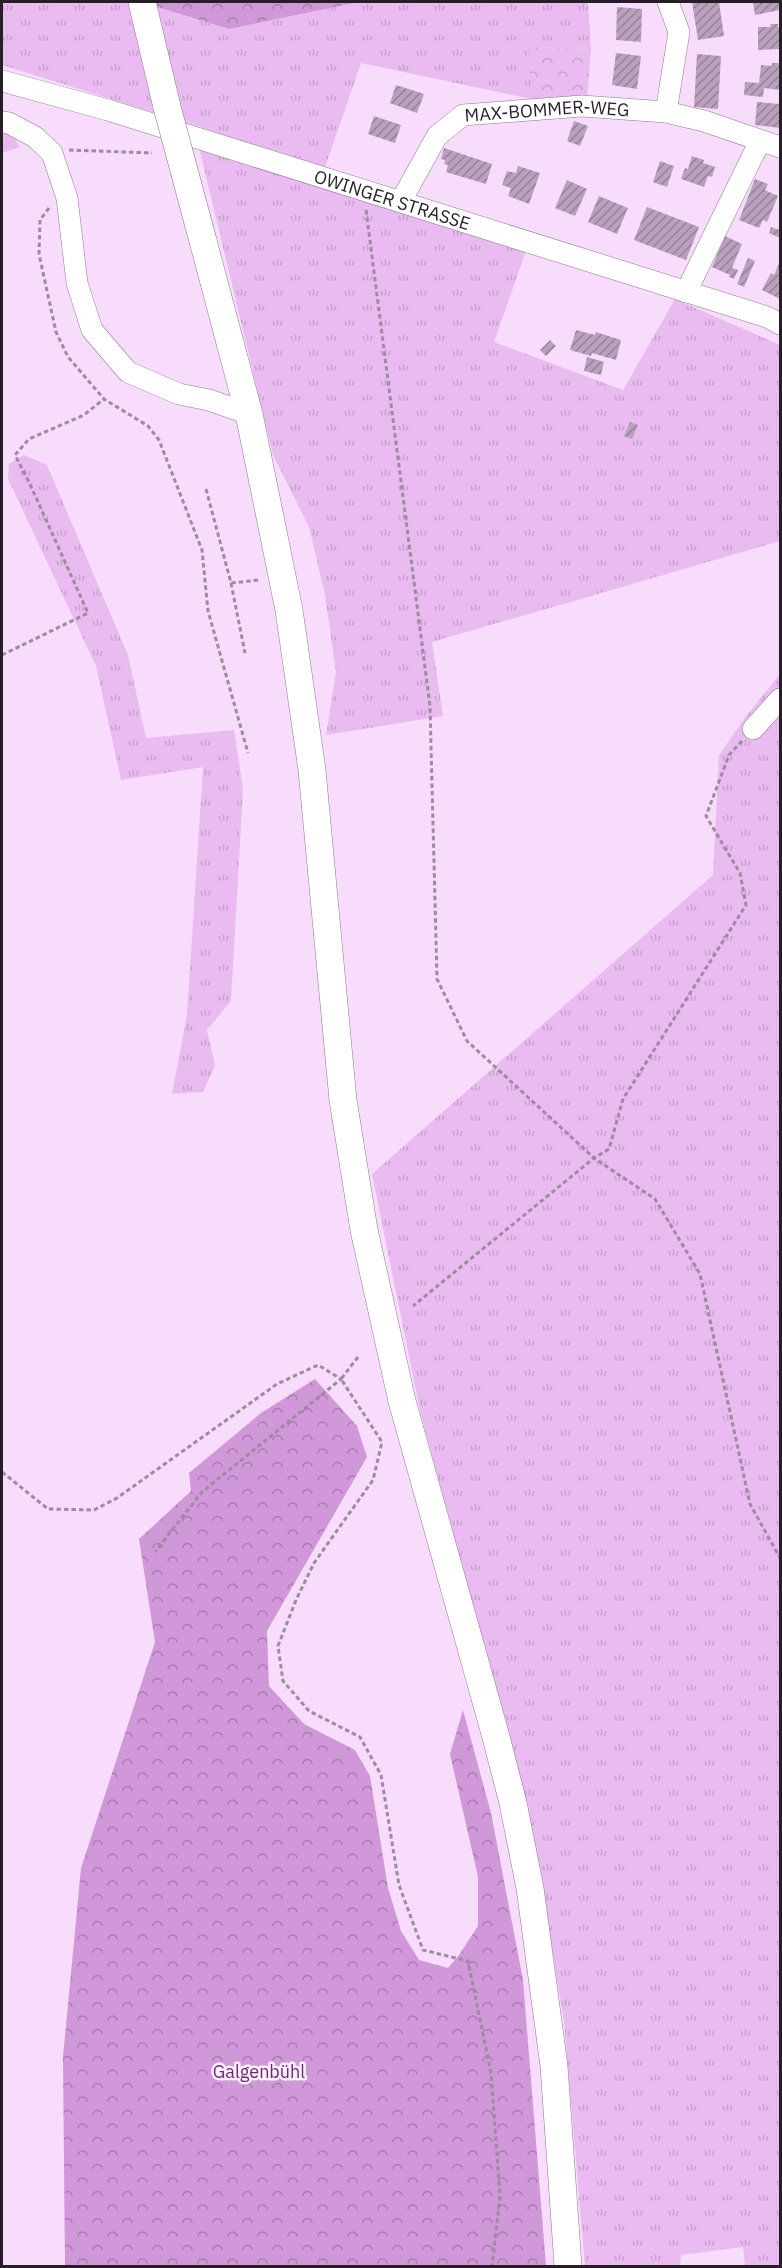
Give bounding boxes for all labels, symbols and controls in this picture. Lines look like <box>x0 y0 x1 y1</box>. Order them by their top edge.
street label: MAX-BOMMER-WEG <box>464 94 630 126</box>
street label: OWINGER STRASSE <box>311 164 473 235</box>
park label: Galgenbühl <box>213 2060 305 2083</box>

